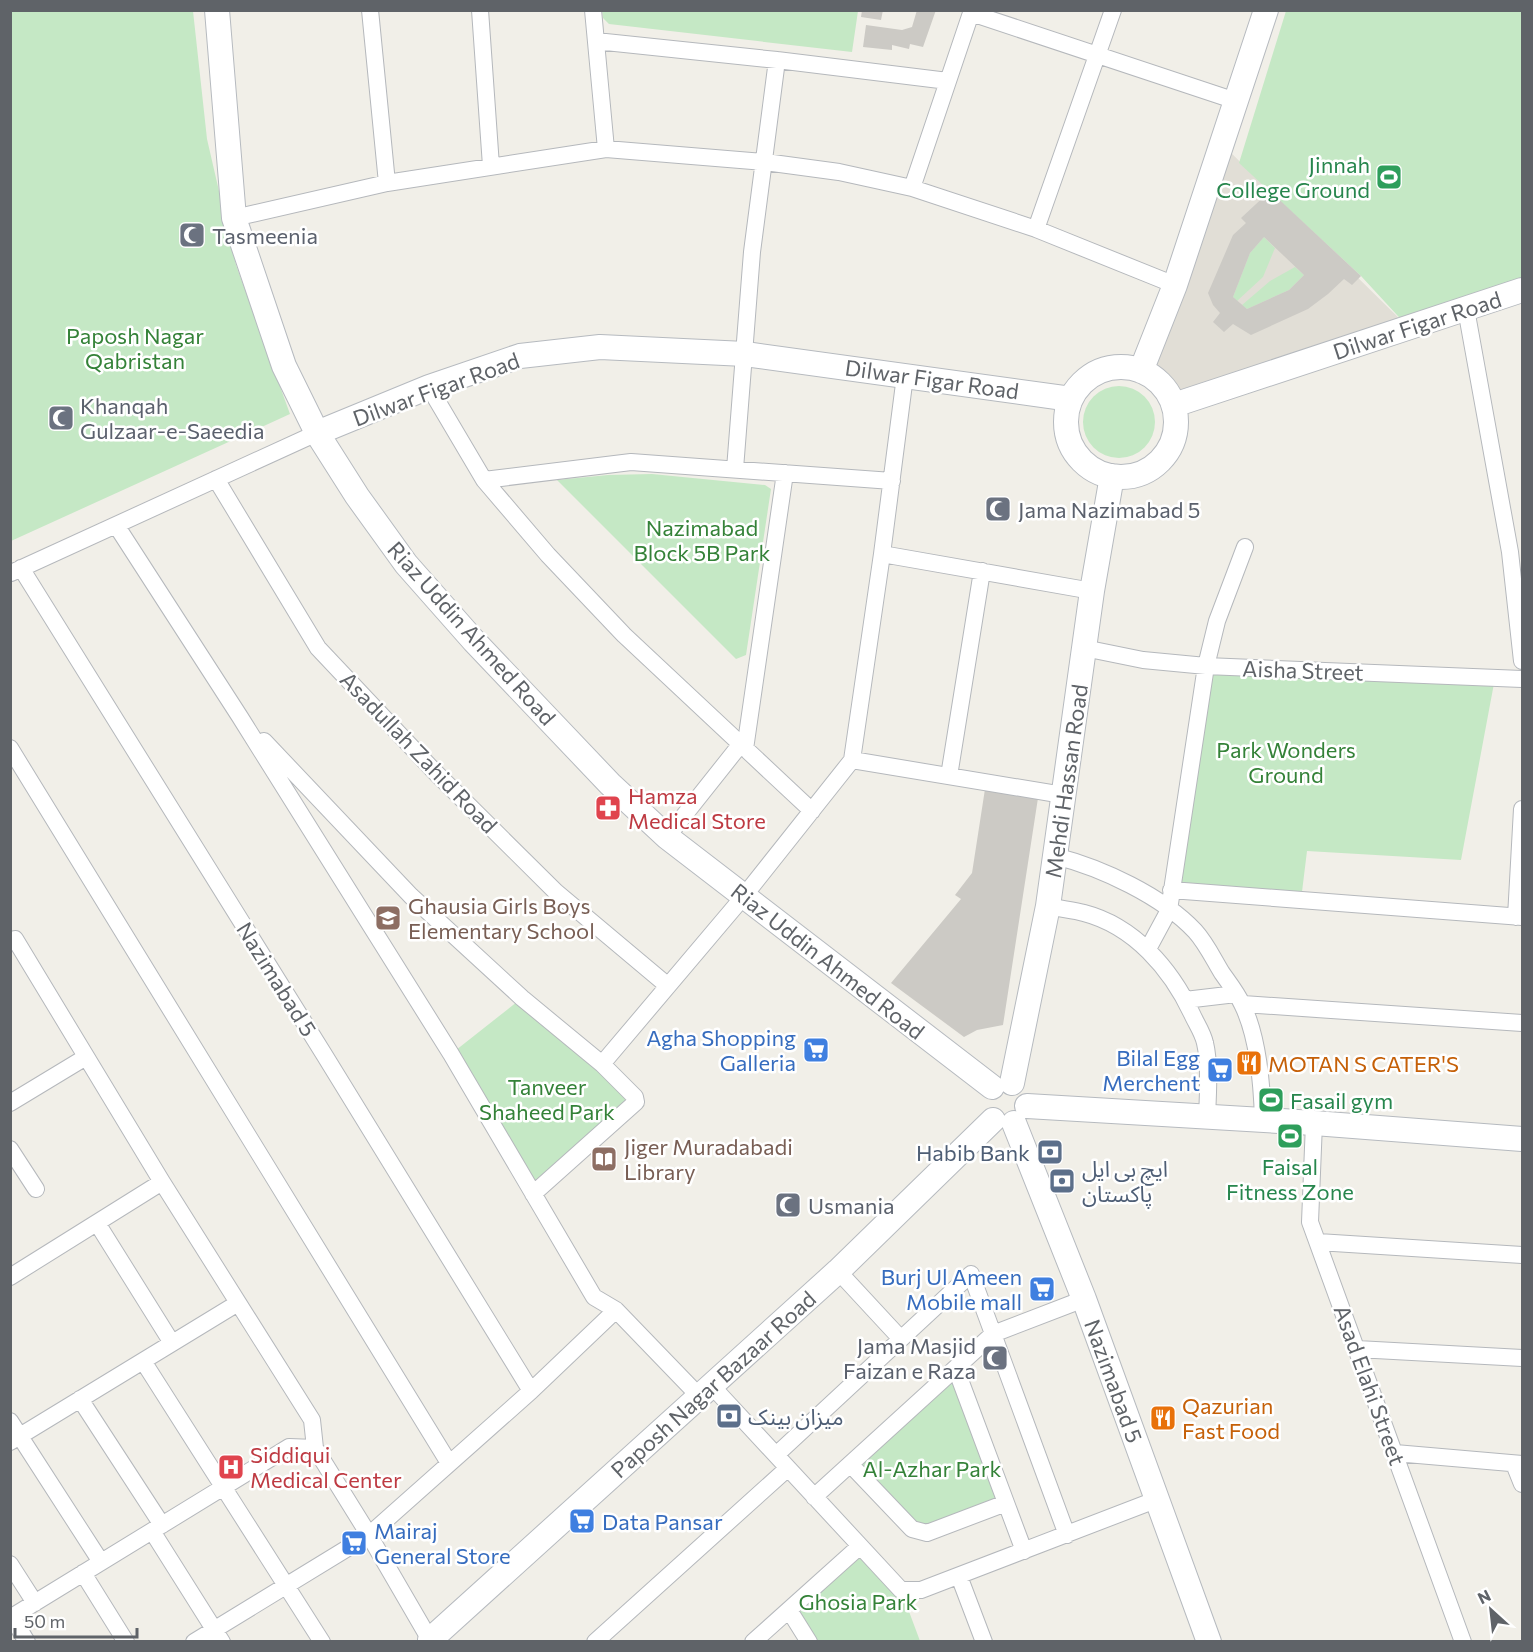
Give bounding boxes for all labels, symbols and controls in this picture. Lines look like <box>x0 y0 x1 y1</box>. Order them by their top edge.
place label: Jinnah College Ground <box>1216 151 1370 203</box>
sports icon: Jinnah College Ground <box>1374 162 1404 192</box>
mosque icon: Tasmeenia <box>177 220 207 250</box>
place label: Tasmeenia <box>212 222 318 249</box>
street label: Dilwar Figar Road <box>1329 285 1505 365</box>
park label: Paposh Nagar Qabristan <box>66 322 204 374</box>
street label: Dilwar Figar Road <box>349 346 523 432</box>
street label: Dilwar Figar Road <box>843 353 1021 405</box>
place label: Khanqah Gulzaar-e-Saeedia <box>80 392 264 444</box>
mosque icon: Khanqah Gulzaar-e-Saeedia <box>46 403 76 433</box>
mosque icon: Jama Nazimabad 5 <box>983 494 1013 524</box>
place label: Jama Nazimabad 5 <box>1018 496 1200 523</box>
park label: Nazimabad Block 5B Park <box>633 514 771 566</box>
street label: Riaz Uddin Ahmed Road <box>382 536 562 730</box>
street label: Aisha Street <box>1242 654 1364 686</box>
street label: Asadullah Zahid Road <box>335 666 503 838</box>
street label: Mehdi Hassan Road <box>1039 682 1093 880</box>
park label: Park Wonders Ground <box>1216 736 1356 788</box>
place label: Hamza Medical Store <box>628 782 766 834</box>
pharmacy icon: Hamza Medical Store <box>593 793 623 823</box>
street label: Riaz Uddin Ahmed Road <box>726 877 930 1045</box>
place label: Ghausia Girls Boys Elementary School <box>408 892 595 944</box>
school or university icon: Ghausia Girls Boys Elementary School <box>373 903 403 933</box>
street label: Nazimabad 5 <box>231 917 323 1041</box>
place label: Agha Shopping Galleria <box>646 1024 796 1076</box>
supermarket icon: Agha Shopping Galleria <box>801 1035 831 1065</box>
place label: Bilal Egg Merchent <box>1102 1044 1200 1096</box>
restaurant icon: MOTAN S CATER'S <box>1234 1048 1264 1078</box>
place label: MOTAN S CATER'S <box>1268 1050 1459 1077</box>
supermarket icon: Bilal Egg Merchent <box>1205 1055 1235 1085</box>
park label: Tanveer Shaheed Park <box>479 1073 615 1125</box>
sports icon: Fasail gym <box>1256 1085 1286 1115</box>
place label: Fasail gym <box>1290 1087 1393 1114</box>
sports icon: Faisal Fitness Zone <box>1275 1121 1305 1151</box>
place label: Jiger Muradabadi Library <box>624 1133 793 1185</box>
bank icon: Habib Bank <box>1035 1137 1065 1167</box>
place label: Habib Bank <box>916 1139 1030 1166</box>
library icon: Jiger Muradabadi Library <box>589 1144 619 1174</box>
place label: Faisal Fitness Zone <box>1226 1153 1354 1205</box>
place label: ایچ بی ایل پاکستان <box>1082 1155 1168 1209</box>
bank icon: ایچ بی ایل پاکستان <box>1047 1166 1077 1196</box>
mosque icon: Usmania <box>773 1190 803 1220</box>
place label: Usmania <box>808 1192 895 1219</box>
place label: Burj Ul Ameen Mobile mall <box>881 1263 1022 1315</box>
supermarket icon: Burj Ul Ameen Mobile mall <box>1027 1274 1057 1304</box>
street label: Paposh Nagar Bazaar Road <box>605 1285 821 1483</box>
street label: Asad Elahi Street <box>1329 1301 1411 1469</box>
street label: Nazimabad 5 <box>1079 1316 1149 1446</box>
place label: Jama Masjid Faizan e Raza <box>843 1332 976 1384</box>
mosque icon: Jama Masjid Faizan e Raza <box>980 1343 1010 1373</box>
place label: Qazurian Fast Food <box>1182 1392 1280 1444</box>
bank icon: میزان بینک <box>714 1401 744 1431</box>
place label: میزان بینک <box>748 1403 844 1430</box>
restaurant icon: Qazurian Fast Food <box>1148 1403 1178 1433</box>
place label: Siddiqui Medical Center <box>250 1441 402 1493</box>
hospital icon: Siddiqui Medical Center <box>216 1452 246 1482</box>
park label: Al-Azhar Park <box>863 1455 1002 1482</box>
supermarket icon: Data Pansar <box>567 1506 597 1536</box>
place label: Data Pansar <box>602 1508 723 1535</box>
place label: Mairaj General Store <box>374 1517 511 1569</box>
supermarket icon: Mairaj General Store <box>339 1528 369 1558</box>
north arrow <box>1461 1580 1521 1640</box>
text: N <box>1474 1585 1494 1607</box>
park label: Ghosia Park <box>798 1588 918 1615</box>
scale bar <box>15 1601 136 1639</box>
text: 50 m <box>24 1610 65 1632</box>

